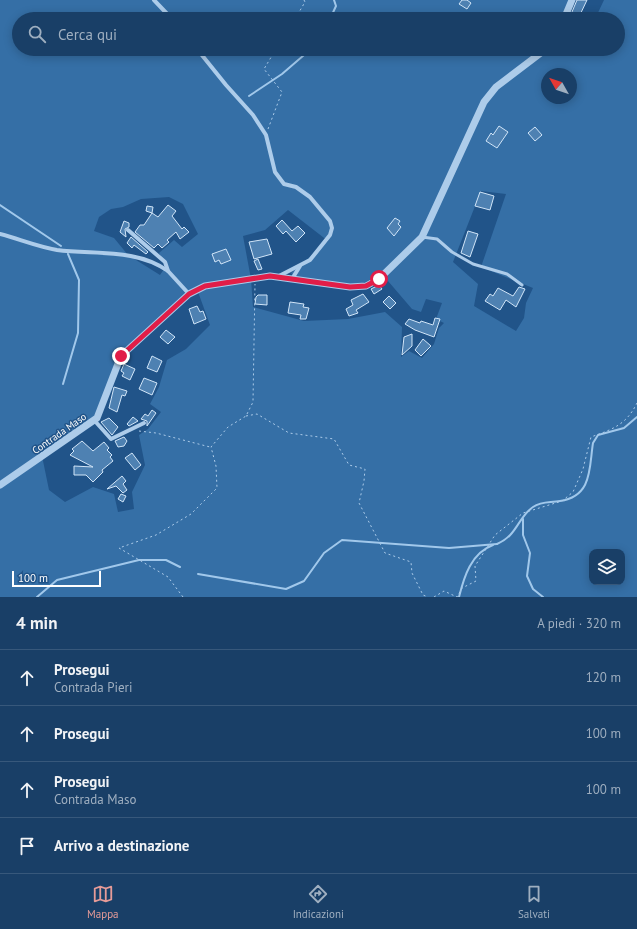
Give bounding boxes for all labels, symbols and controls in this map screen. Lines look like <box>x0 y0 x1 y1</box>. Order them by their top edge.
search box <box>12 12 625 56</box>
icon: search <box>26 23 48 45</box>
text: Cerca qui <box>58 25 117 44</box>
north arrow <box>541 68 577 104</box>
route start <box>370 270 388 288</box>
route end <box>112 347 130 365</box>
street label: Contrada Maso <box>30 410 89 457</box>
map controls <box>589 549 625 585</box>
button: layers <box>589 549 625 585</box>
scale bar <box>12 569 101 588</box>
text: 100 m <box>18 571 48 585</box>
text: 4 min <box>16 612 57 634</box>
text: A piedi · 320 m <box>537 615 621 632</box>
text: Prosegui <box>54 660 110 679</box>
icon: ahead <box>16 667 38 689</box>
text: 120 m <box>586 669 621 686</box>
text: Contrada Pieri <box>54 679 133 696</box>
icon: ahead <box>16 723 38 745</box>
text: Prosegui <box>54 724 110 743</box>
text: 100 m <box>586 725 621 742</box>
text: Prosegui <box>54 772 110 791</box>
icon: ahead <box>16 779 38 801</box>
text: 100 m <box>586 781 621 798</box>
text: Contrada Maso <box>54 791 136 808</box>
icon: arrive <box>16 835 38 857</box>
text: Arrivo a destinazione <box>54 836 189 855</box>
tab: Mappa <box>87 883 119 921</box>
tab: Indicazioni <box>293 883 344 921</box>
tab: Salvati <box>518 883 550 921</box>

